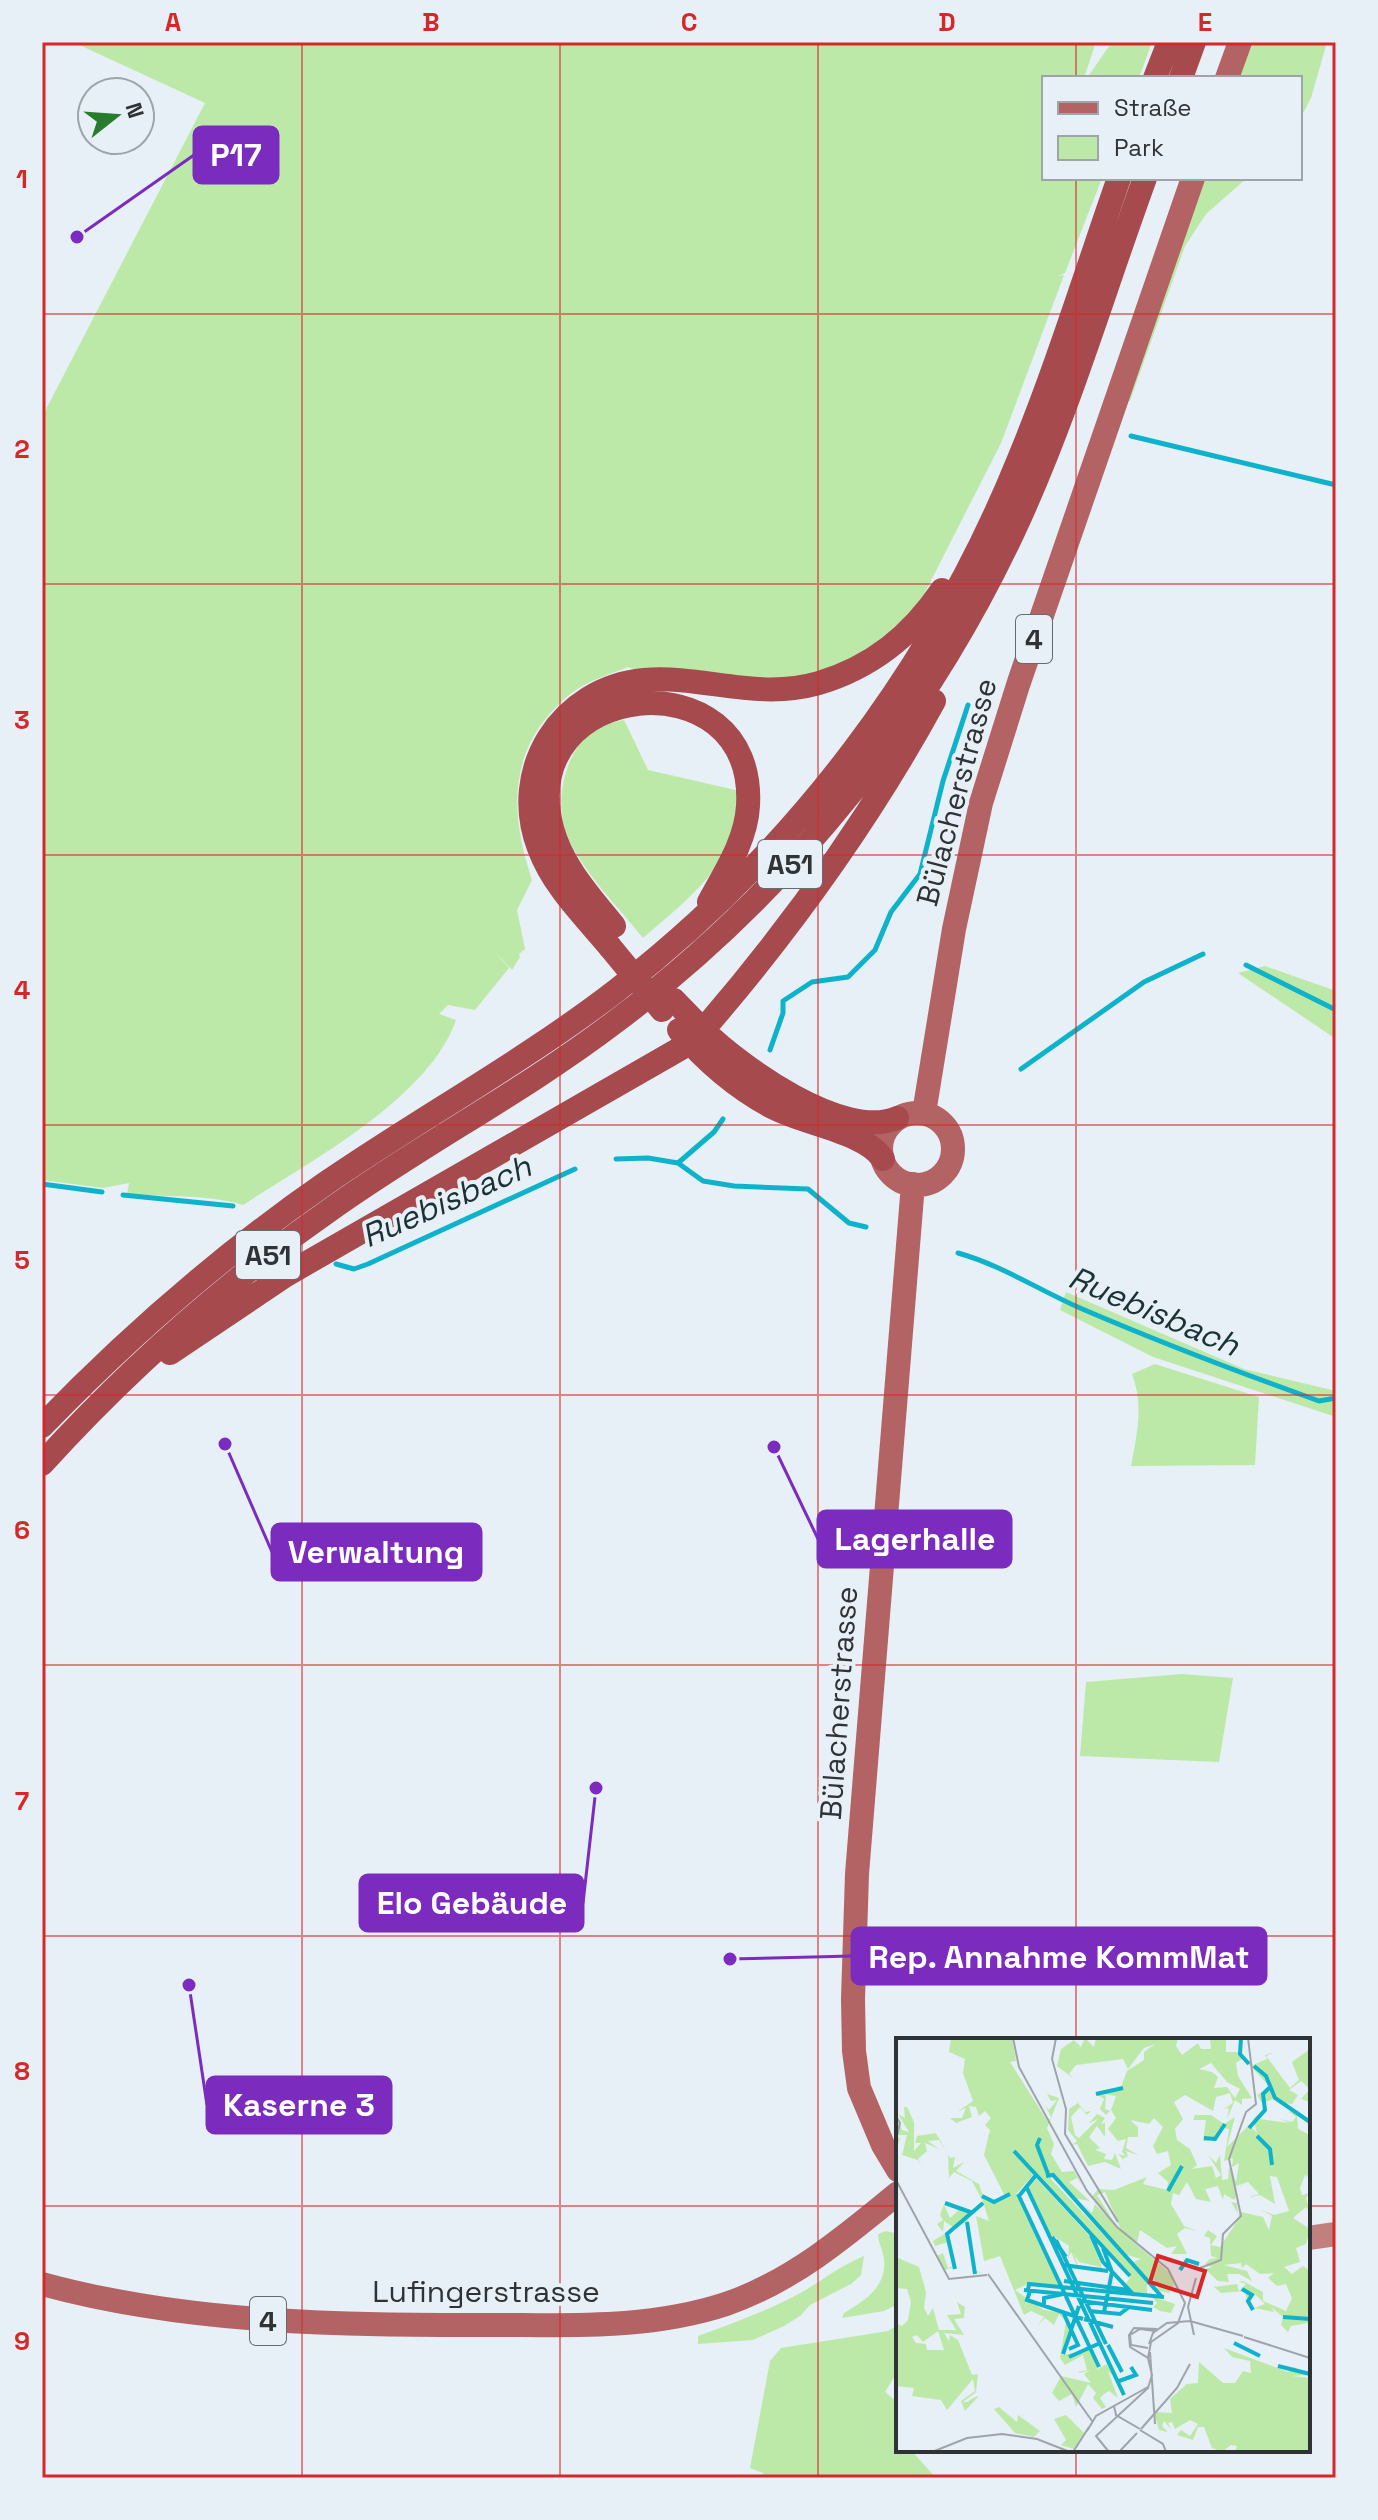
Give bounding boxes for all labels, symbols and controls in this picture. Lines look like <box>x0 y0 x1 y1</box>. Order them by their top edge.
text: A <box>165 5 182 39</box>
text: B <box>422 5 440 39</box>
text: C <box>681 5 697 39</box>
text: D <box>938 5 956 39</box>
text: E <box>1198 5 1212 39</box>
north arrow <box>76 76 156 156</box>
legend <box>1042 76 1302 180</box>
text: Straße <box>1114 92 1191 123</box>
text: N <box>120 99 151 121</box>
callout: P17 <box>194 127 278 183</box>
text: Park <box>1114 132 1164 163</box>
text: P17 <box>210 135 262 175</box>
text: 1 <box>16 162 28 196</box>
text: 2 <box>14 432 30 466</box>
road number: 4 <box>1016 615 1052 663</box>
street label: Bülacherstrasse <box>907 674 1006 910</box>
text: 3 <box>14 703 30 737</box>
road number: A51 <box>758 840 822 888</box>
text: 4 <box>14 973 30 1007</box>
water label: Ruebisbach <box>355 1145 538 1256</box>
road number: A51 <box>236 1231 300 1279</box>
text: 5 <box>14 1243 30 1277</box>
water label: Ruebisbach <box>1063 1257 1247 1365</box>
callout: Lagerhalle <box>818 1511 1011 1567</box>
text: 6 <box>14 1513 30 1547</box>
text: Lagerhalle <box>835 1519 995 1559</box>
callout: Verwaltung <box>272 1524 481 1580</box>
text: Verwaltung <box>288 1532 464 1572</box>
street label: Bülacherstrasse <box>811 1585 866 1821</box>
text: 7 <box>15 1784 29 1818</box>
callout: Elo Gebäude <box>360 1875 583 1931</box>
text: Elo Gebäude <box>377 1883 567 1923</box>
callout: Rep. Annahme KommMat <box>852 1928 1266 1984</box>
text: Rep. Annahme KommMat <box>868 1937 1250 1977</box>
inset map <box>896 2038 1310 2452</box>
text: 8 <box>14 2054 30 2088</box>
callout: Kaserne 3 <box>207 2077 391 2133</box>
text: Kaserne 3 <box>223 2085 375 2125</box>
street label: Lufingerstrasse <box>372 2272 600 2311</box>
road number: 4 <box>250 2297 286 2345</box>
text: 9 <box>14 2324 30 2358</box>

